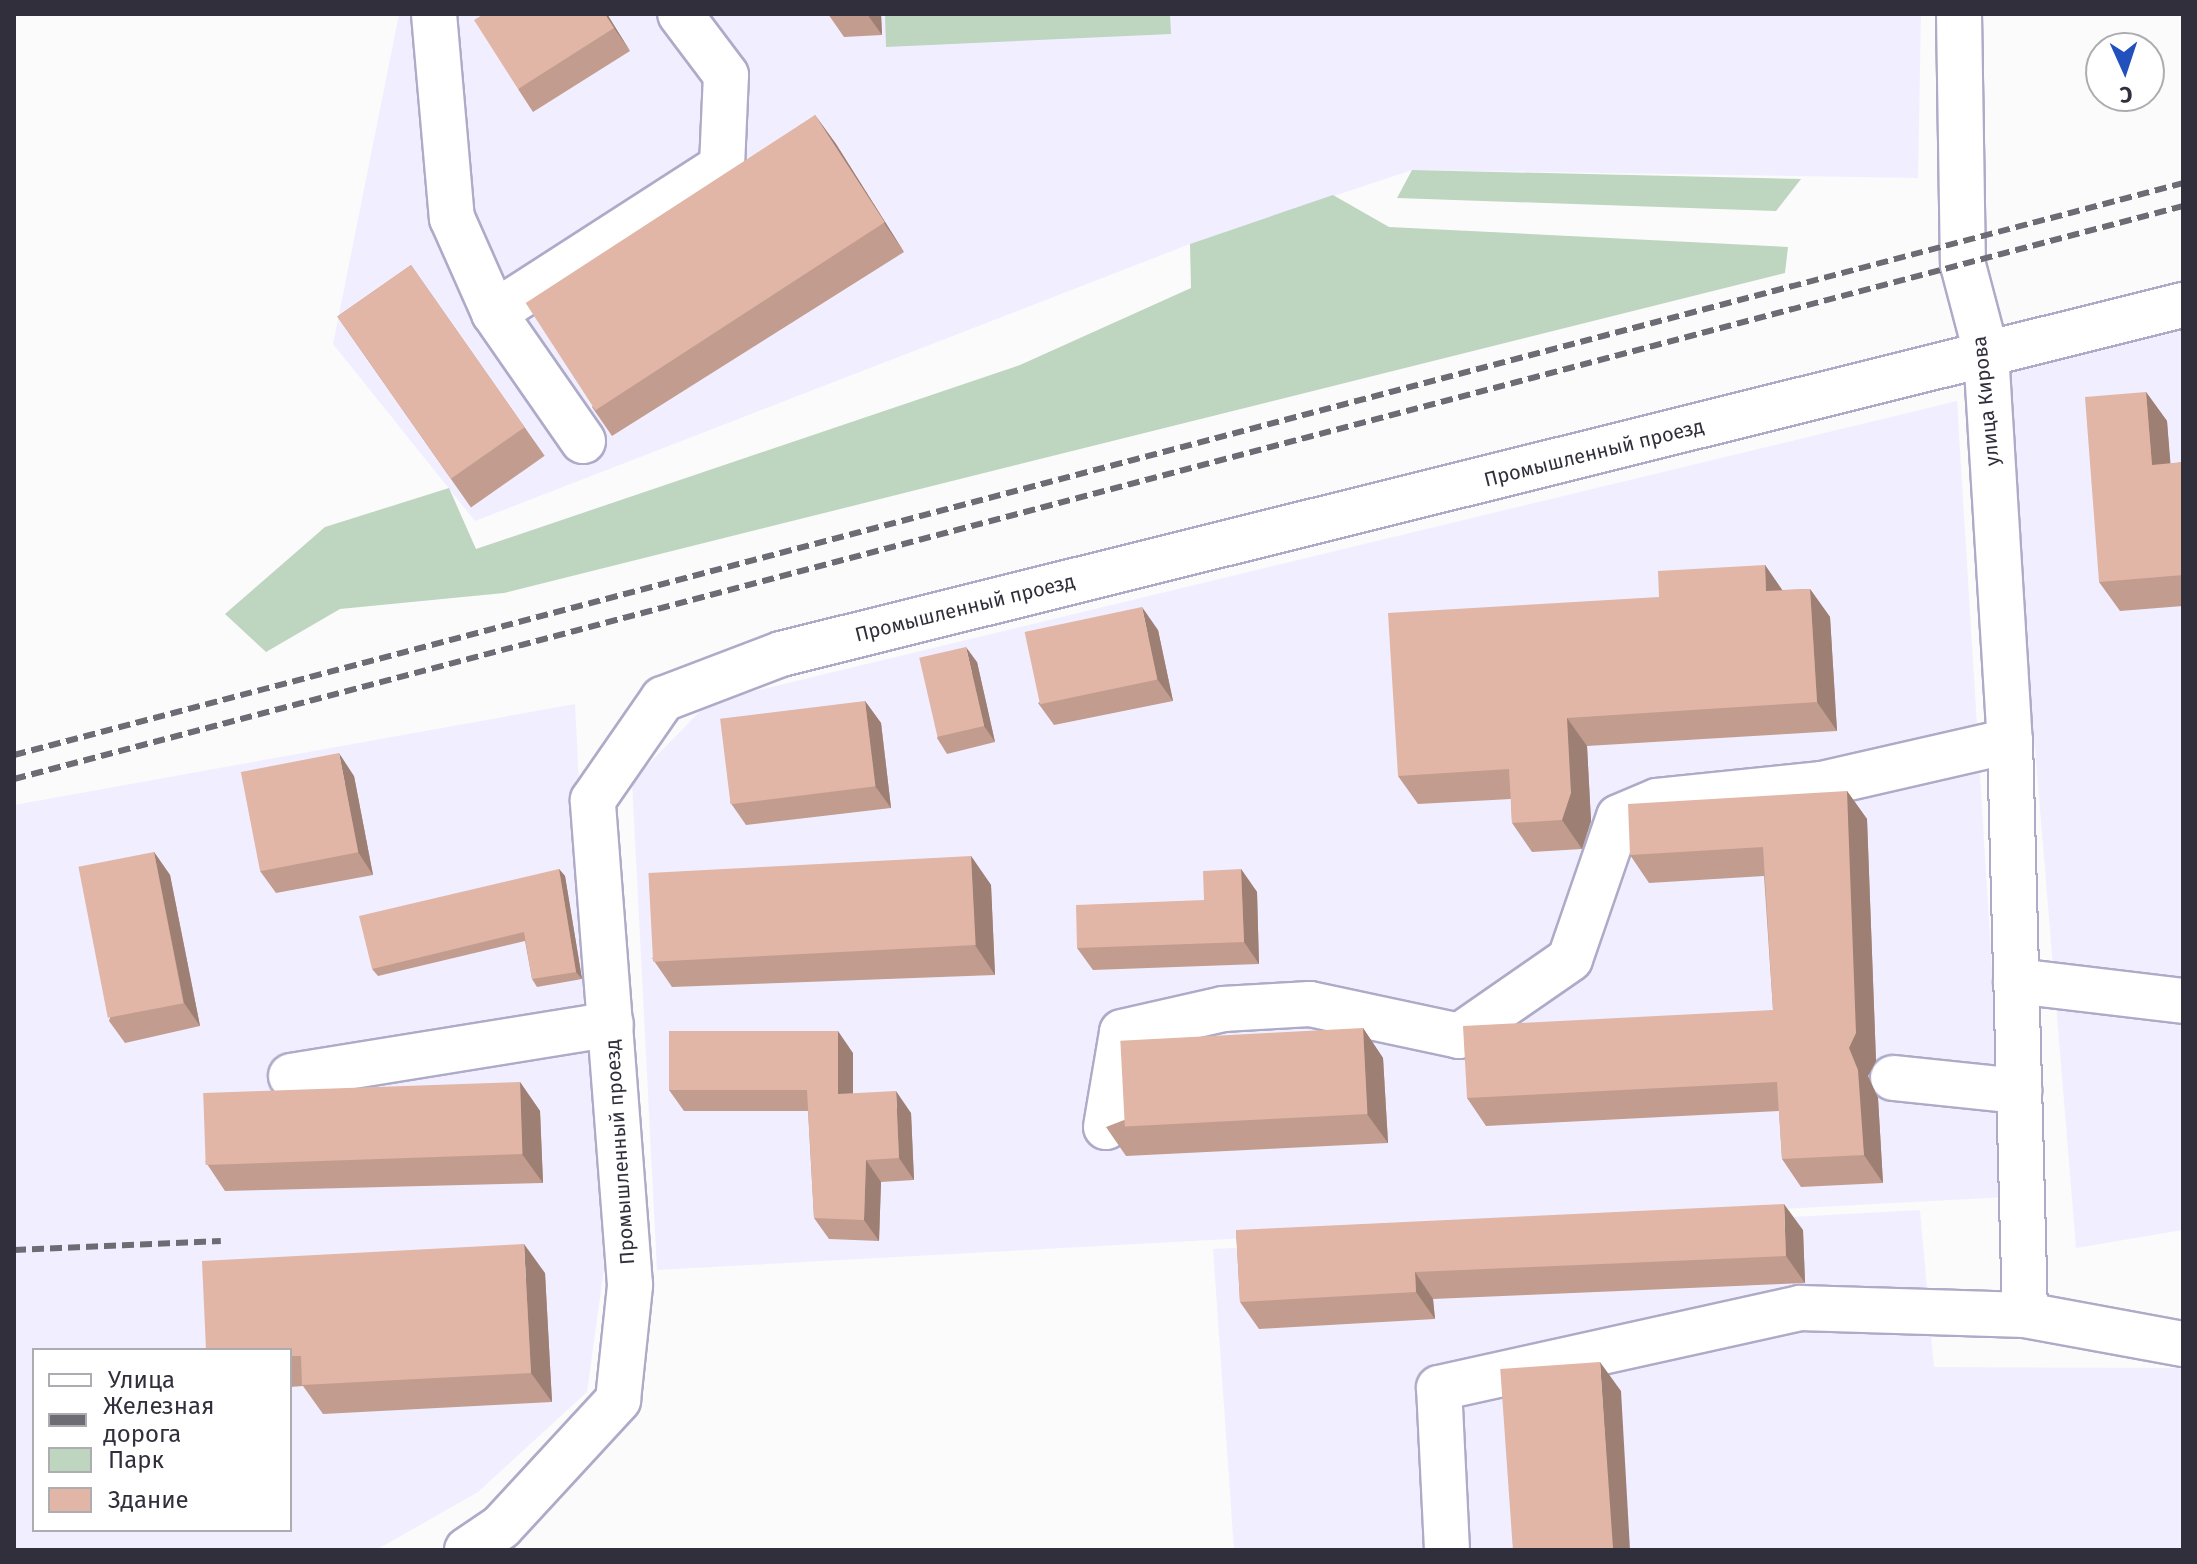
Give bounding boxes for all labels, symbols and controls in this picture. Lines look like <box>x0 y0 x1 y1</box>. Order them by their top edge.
north arrow <box>2085 32 2165 112</box>
text: С <box>2119 81 2133 108</box>
street label: улица Кирова <box>1967 335 2005 467</box>
street label: Промышленный проезд <box>1481 414 1707 492</box>
street label: Промышленный проезд <box>852 569 1078 647</box>
street label: Промышленный проезд <box>600 1038 640 1266</box>
legend <box>32 1348 292 1532</box>
text: Улица <box>108 1366 175 1394</box>
text: Железная дорога <box>103 1392 214 1448</box>
text: Парк <box>108 1446 164 1474</box>
text: Здание <box>108 1486 189 1514</box>

